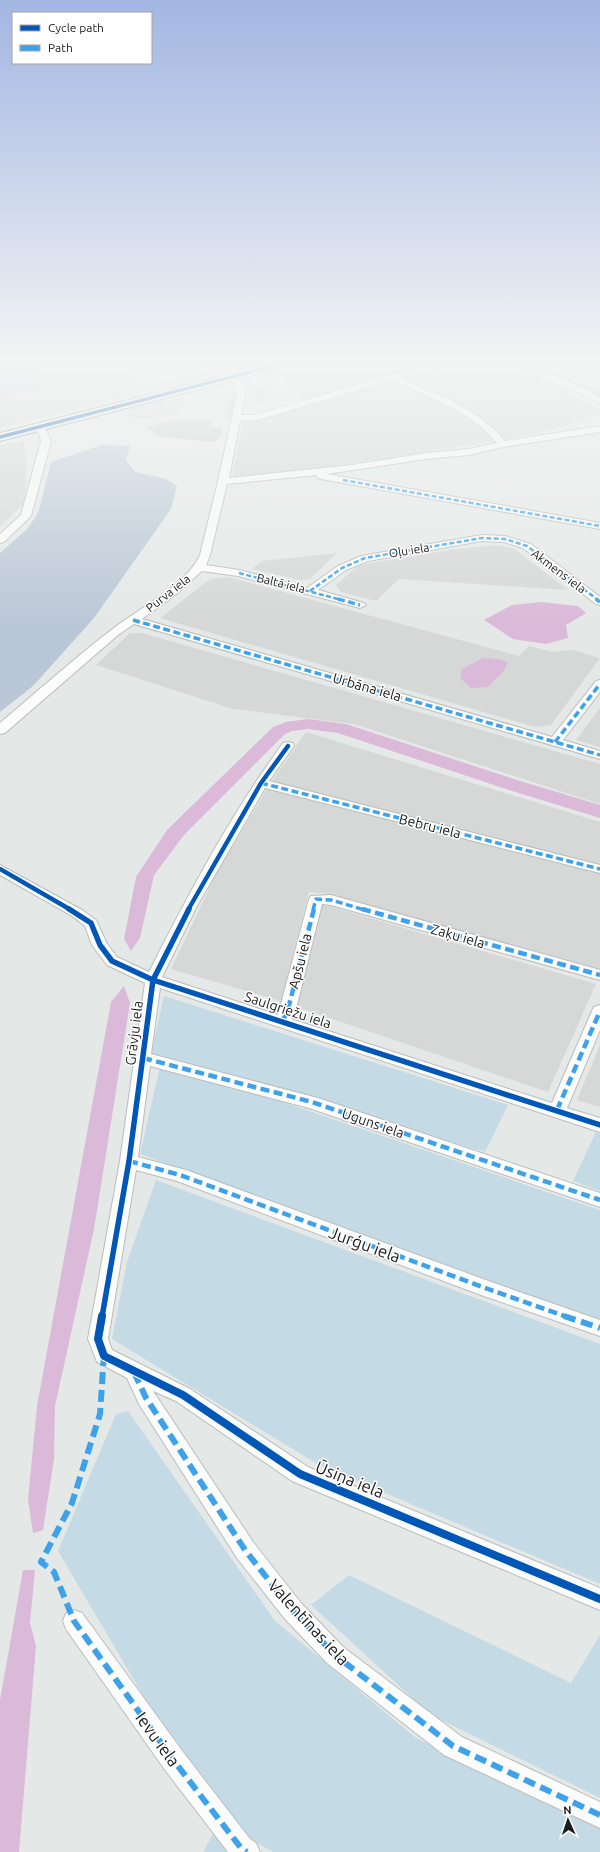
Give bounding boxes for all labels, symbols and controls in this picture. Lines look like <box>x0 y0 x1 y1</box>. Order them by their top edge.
legend <box>12 12 152 64</box>
text: Cycle path <box>48 21 104 34</box>
text: Path <box>48 41 73 54</box>
street label: Oļu iela <box>388 540 430 560</box>
street label: Akmens iela <box>529 546 589 596</box>
street label: Baltā iela <box>255 571 307 595</box>
street label: Purva iela <box>143 572 193 614</box>
street label: Urbāna iela <box>331 670 403 704</box>
street label: Bebru iela <box>397 811 463 841</box>
street label: Zaķu iela <box>429 921 487 951</box>
street label: Apšu iela <box>285 932 315 990</box>
street label: Saulgriežu iela <box>243 988 333 1032</box>
street label: Grāvju iela <box>122 1000 146 1066</box>
street label: Uguns iela <box>340 1105 406 1141</box>
street label: Jurģu iela <box>327 1222 403 1266</box>
street label: Ūsiņa iela <box>313 1457 387 1501</box>
street label: Valentīnas iela <box>265 1575 353 1669</box>
street label: Ievu iela <box>132 1708 184 1770</box>
north arrow <box>548 1800 588 1840</box>
text: N <box>563 1804 572 1816</box>

